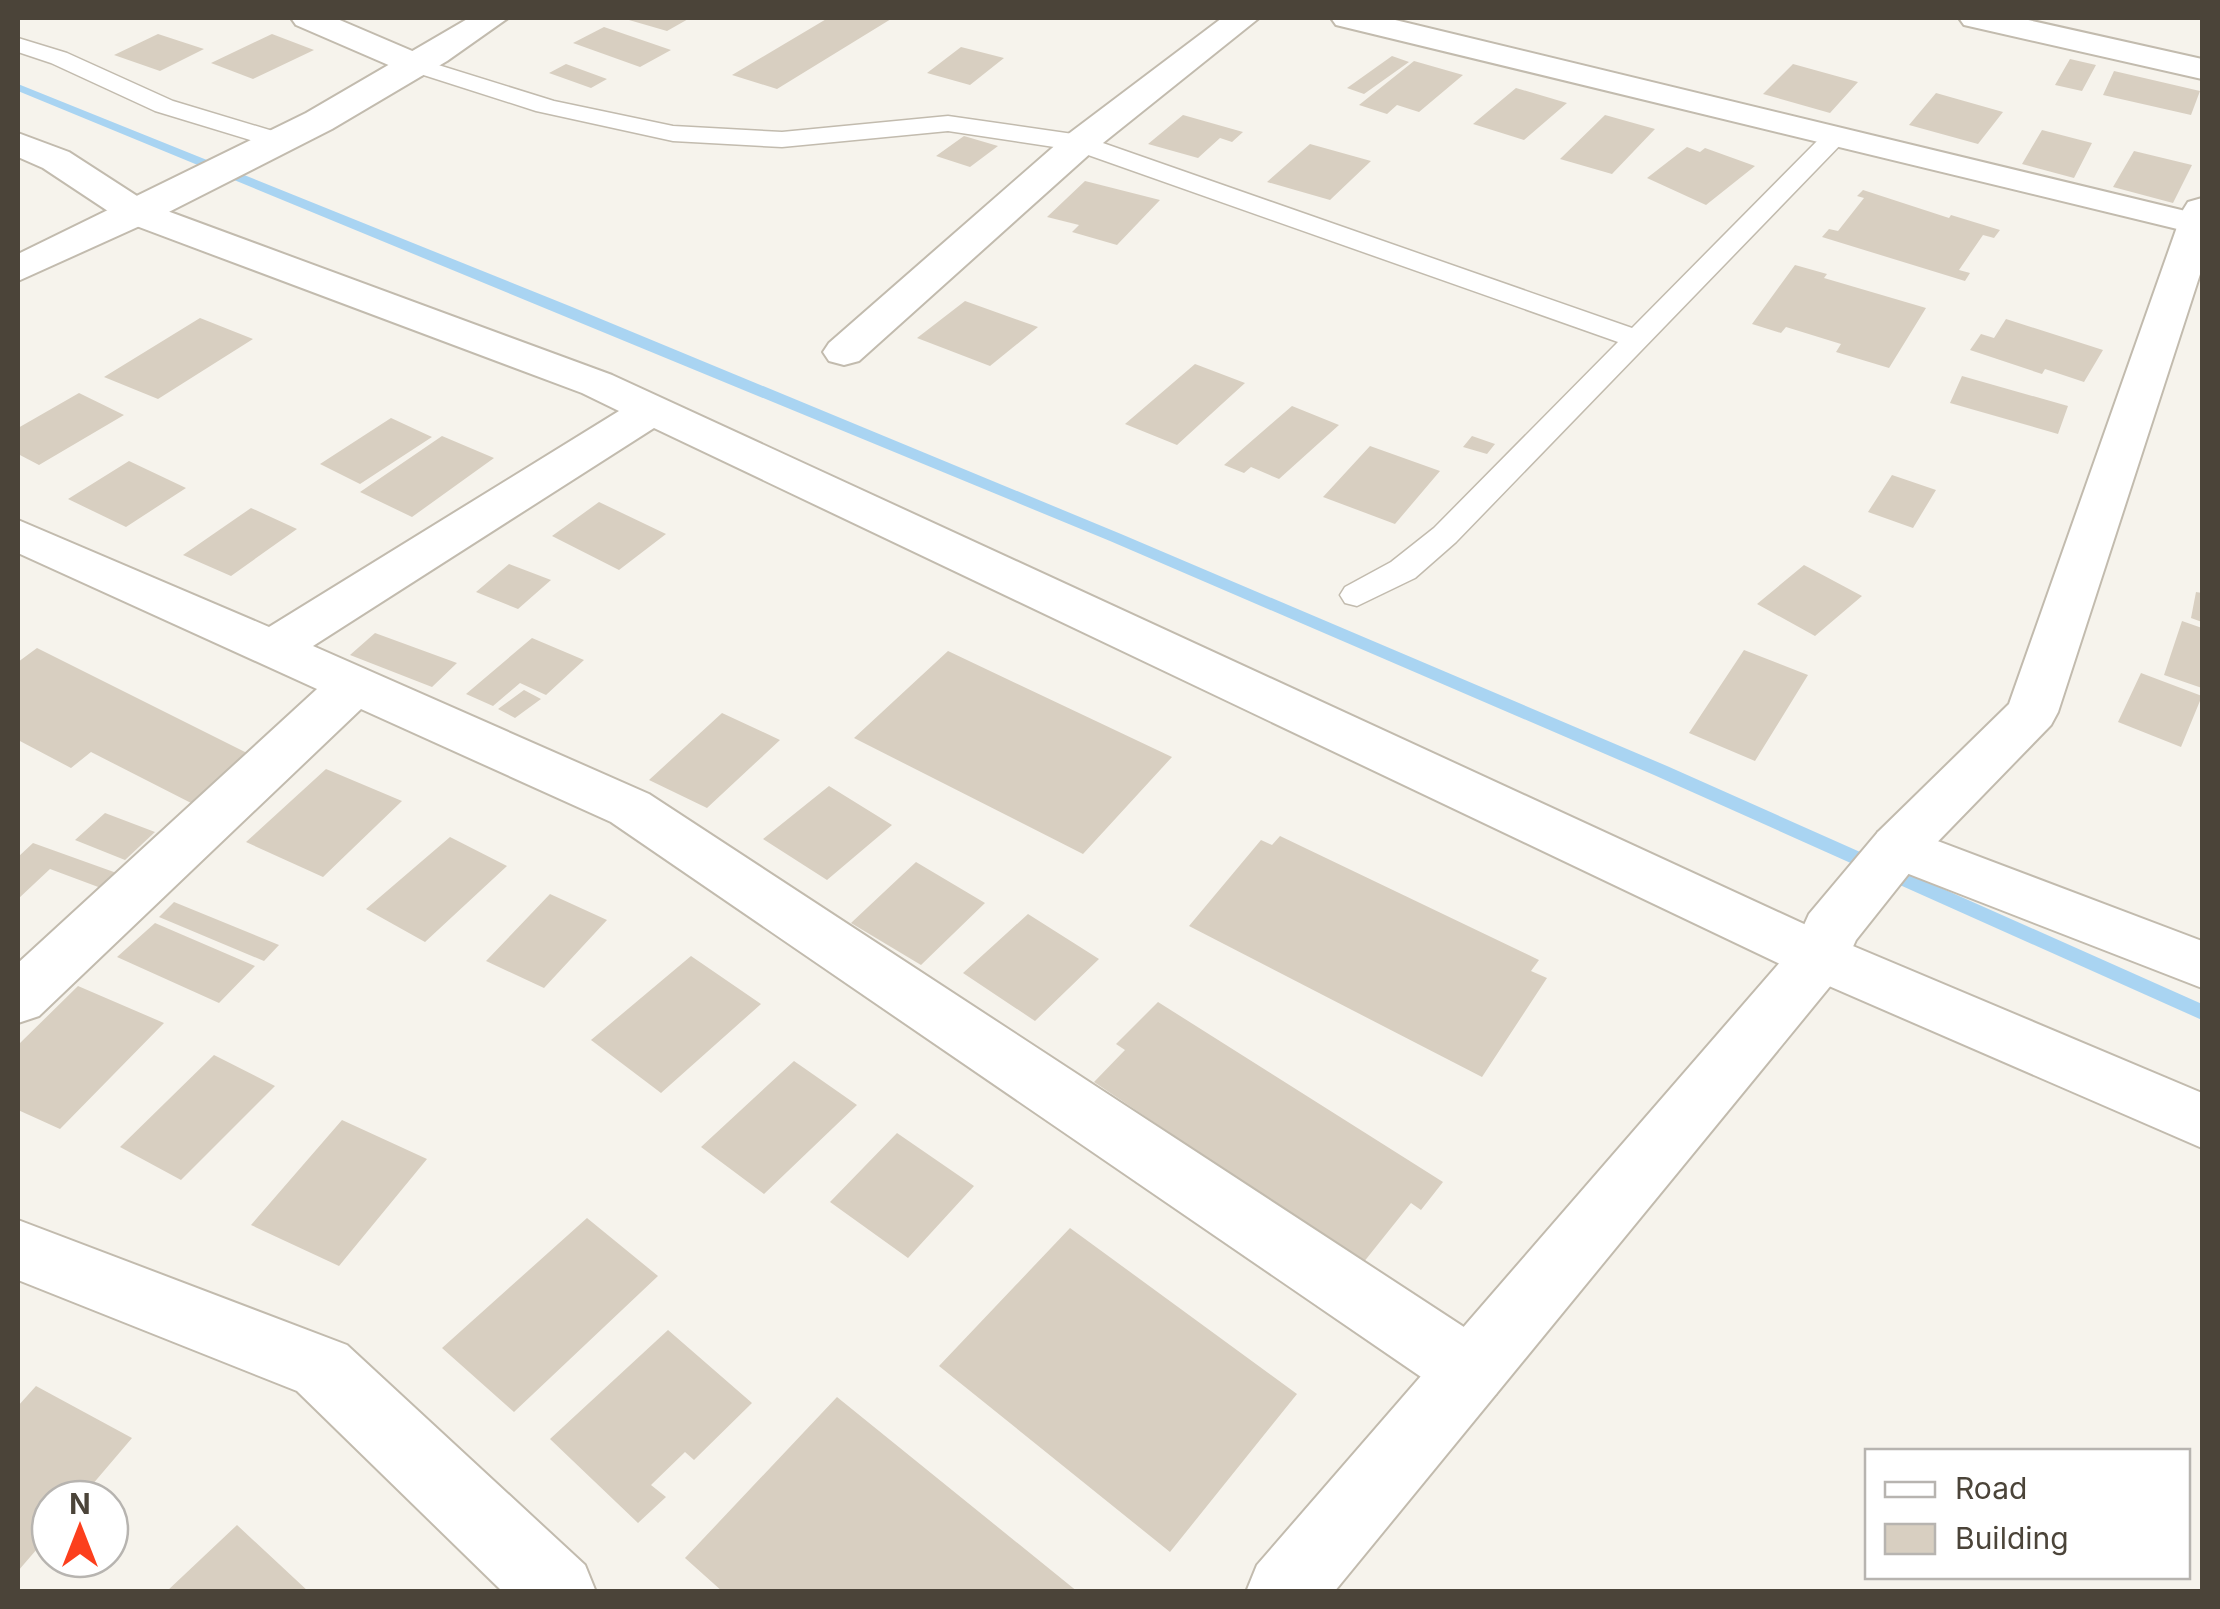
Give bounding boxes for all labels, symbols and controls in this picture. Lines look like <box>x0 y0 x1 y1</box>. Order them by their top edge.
legend <box>1865 1449 2190 1579</box>
text: Road <box>1955 1470 2027 1506</box>
north arrow <box>30 1479 130 1579</box>
text: N <box>69 1487 91 1521</box>
text: Building <box>1955 1520 2069 1556</box>

